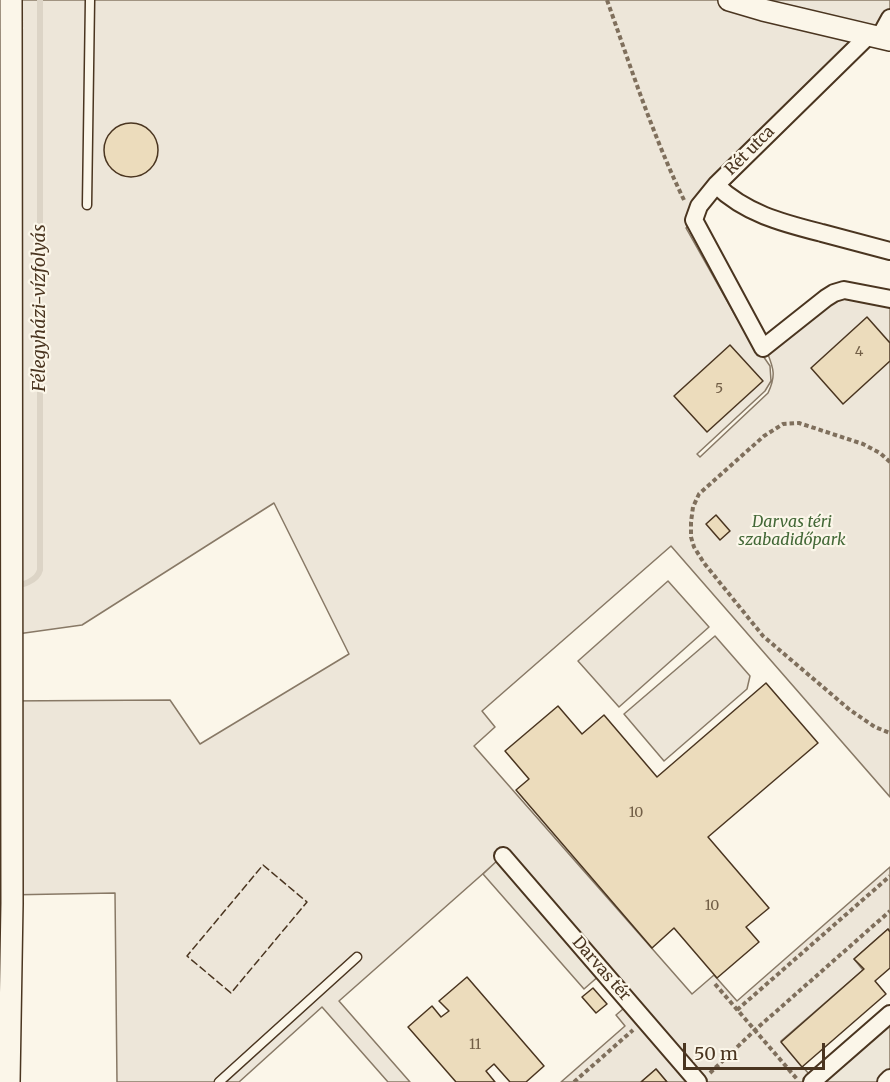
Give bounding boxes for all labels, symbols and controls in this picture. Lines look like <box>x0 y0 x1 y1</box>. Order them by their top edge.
street label: Rét utca <box>721 122 779 180</box>
water label: Félegyházi-vízfolyás <box>29 224 51 392</box>
house number: 4 <box>855 344 863 360</box>
house number: 5 <box>715 381 723 397</box>
park label: Darvas téri szabadidőpark <box>738 512 846 550</box>
house number: 10 <box>629 805 643 821</box>
house number: 10 <box>705 898 719 914</box>
street label: Darvas tér <box>568 933 634 1005</box>
scale bar <box>686 1031 828 1069</box>
house number: 11 <box>469 1037 481 1053</box>
text: 50 m <box>694 1042 738 1065</box>

